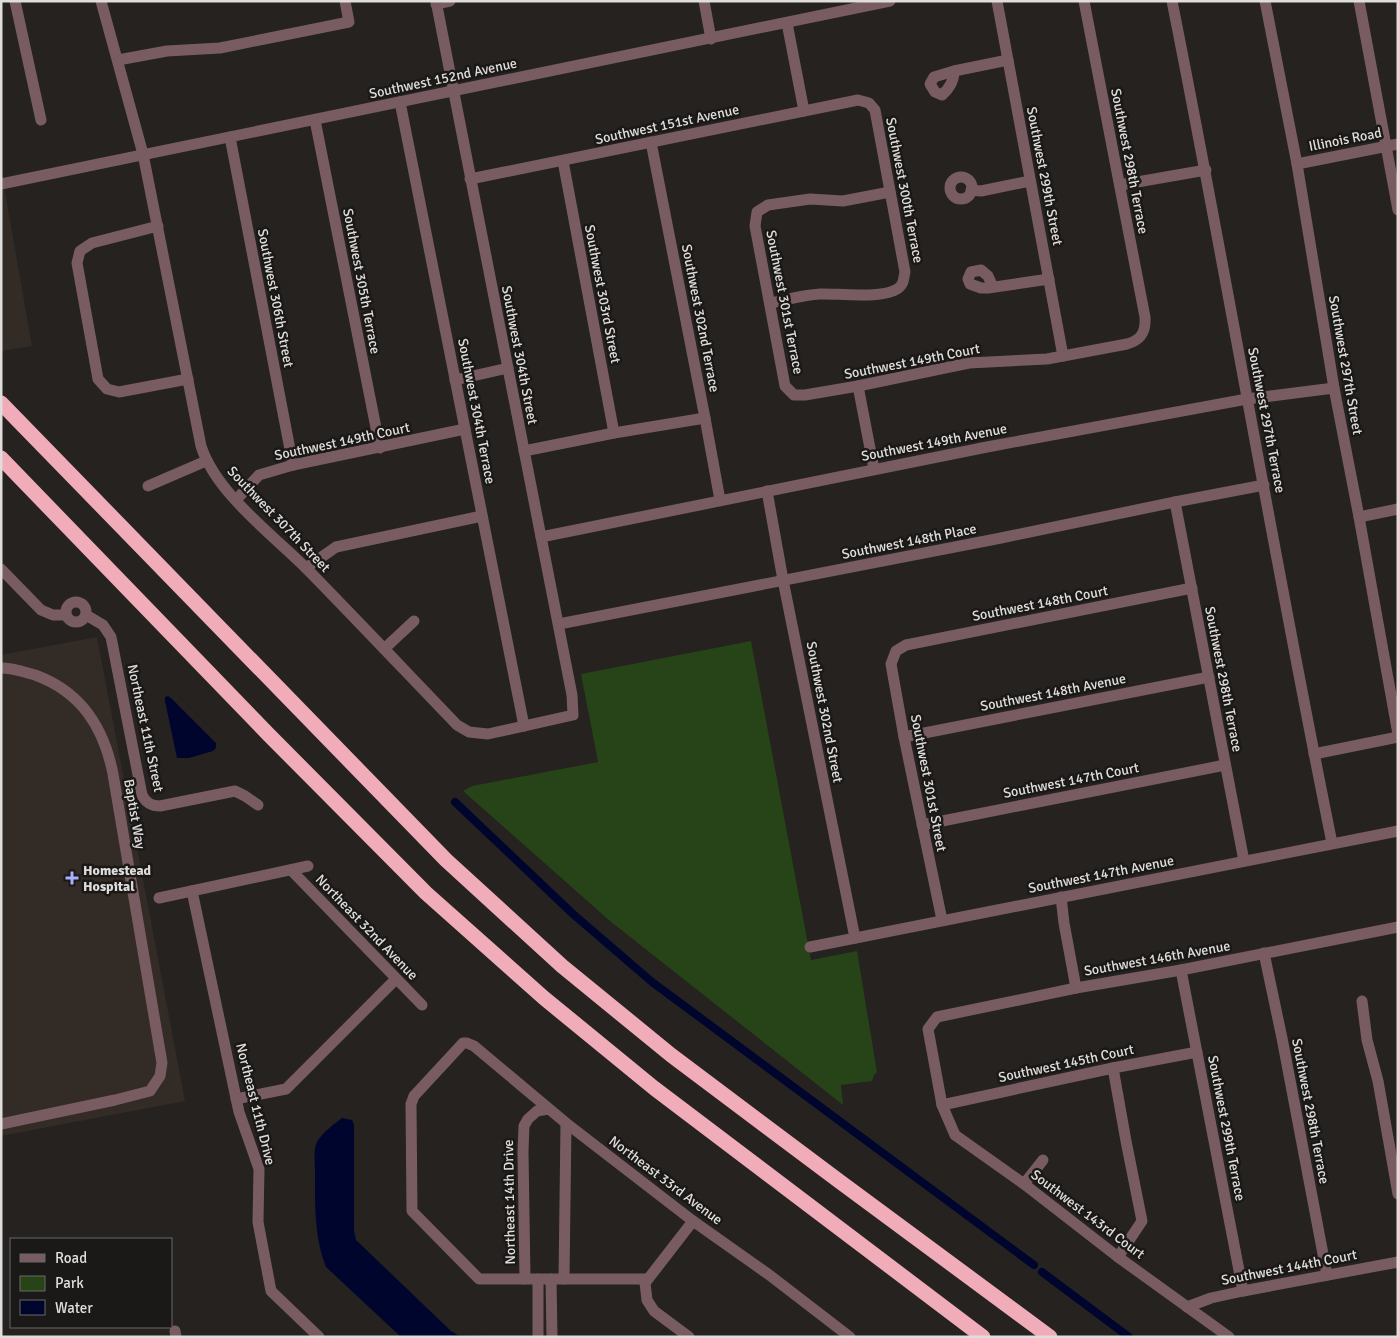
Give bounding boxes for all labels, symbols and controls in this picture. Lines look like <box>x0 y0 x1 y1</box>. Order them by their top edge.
street label: Southwest 152nd Avenue <box>368 55 519 102</box>
street label: Southwest 298th Terrace <box>1107 87 1152 235</box>
street label: Southwest 151st Avenue <box>594 101 741 148</box>
street label: Southwest 299th Street <box>1023 105 1066 247</box>
street label: Southwest 300th Terrace <box>882 116 927 264</box>
street label: Illinois Road <box>1307 124 1383 155</box>
street label: Southwest 305th Terrace <box>339 207 384 355</box>
street label: Southwest 303rd Street <box>581 223 624 365</box>
street label: Southwest 306th Street <box>254 227 297 369</box>
street label: Southwest 301st Terrace <box>762 229 807 376</box>
street label: Southwest 302nd Terrace <box>678 243 723 394</box>
street label: Southwest 304th Street <box>498 284 541 426</box>
street label: Southwest 297th Street <box>1325 294 1366 436</box>
street label: Southwest 304th Terrace <box>454 337 499 485</box>
street label: Southwest 149th Court <box>843 340 982 383</box>
street label: Southwest 297th Terrace <box>1244 346 1289 494</box>
street label: Southwest 149th Court <box>273 419 411 464</box>
street label: Southwest 149th Avenue <box>860 420 1008 465</box>
street label: Southwest 307th Street <box>224 463 334 576</box>
street label: Southwest 148th Place <box>840 520 978 563</box>
street label: Southwest 148th Court <box>971 582 1110 625</box>
street label: Southwest 298th Terrace <box>1201 605 1246 753</box>
street label: Southwest 302nd Street <box>802 640 847 784</box>
street label: Northeast 11th Street <box>124 663 167 794</box>
street label: Southwest 148th Avenue <box>979 670 1127 715</box>
street label: Southwest 301st Street <box>907 713 950 853</box>
street label: Southwest 147th Court <box>1002 759 1141 802</box>
street label: Baptist Way <box>120 778 149 851</box>
street label: Southwest 147th Avenue <box>1027 852 1175 897</box>
place label: Homestead Hospital <box>83 862 152 895</box>
marker: Homestead Hospital <box>65 871 79 885</box>
street label: Northeast 32nd Avenue <box>312 871 421 984</box>
street label: Southwest 146th Avenue <box>1083 937 1232 980</box>
street label: Southwest 298th Terrace <box>1288 1037 1333 1185</box>
street label: Northeast 11th Drive <box>232 1041 279 1167</box>
street label: Southwest 145th Court <box>997 1041 1135 1086</box>
street label: Southwest 299th Terrace <box>1204 1054 1249 1202</box>
street label: Northeast 33rd Avenue <box>606 1132 726 1229</box>
street label: Northeast 14th Drive <box>500 1139 519 1265</box>
street label: Southwest 143rd Court <box>1028 1166 1148 1263</box>
legend <box>10 1238 172 1328</box>
street label: Southwest 144th Court <box>1220 1246 1359 1289</box>
text: Road <box>55 1249 87 1267</box>
text: Park <box>55 1274 84 1292</box>
text: Water <box>55 1299 93 1317</box>

